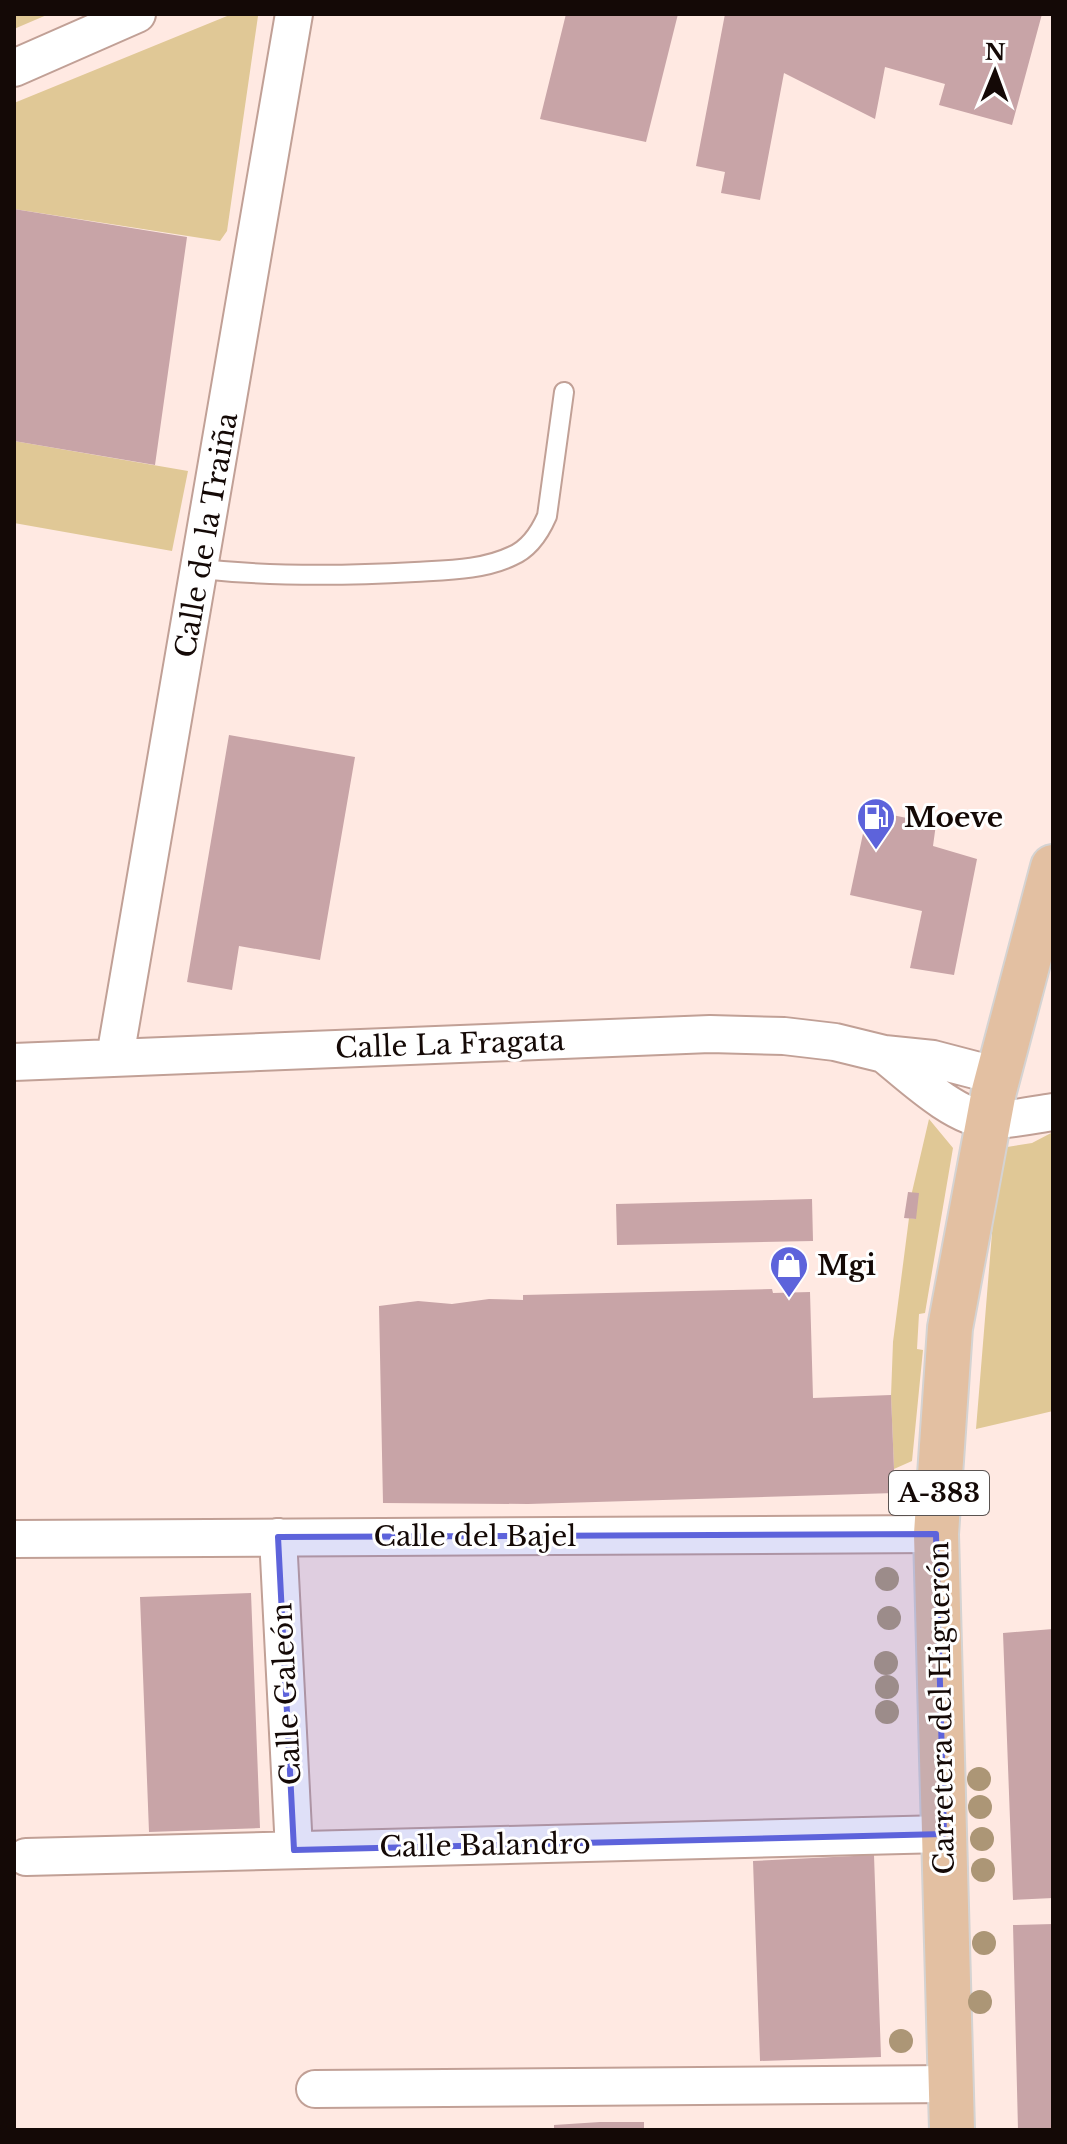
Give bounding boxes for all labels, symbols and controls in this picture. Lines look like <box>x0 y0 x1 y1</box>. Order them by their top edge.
north arrow <box>955 32 1035 112</box>
text: N <box>985 39 1006 66</box>
street label: Calle de la Traiña <box>168 409 245 660</box>
fuel station icon: Moeve <box>855 796 897 851</box>
place label: Moeve <box>904 800 1003 835</box>
street label: Calle La Fragata <box>335 1023 566 1066</box>
shop icon: Mgi <box>768 1244 810 1299</box>
place label: Mgi <box>817 1248 876 1283</box>
road number: A-383 <box>889 1471 989 1515</box>
street label: Calle del Bajel <box>374 1519 576 1554</box>
street label: Carretera del Higuerón <box>921 1541 962 1875</box>
street label: Calle Galeón <box>264 1602 309 1786</box>
street label: Calle Balandro <box>379 1826 591 1865</box>

